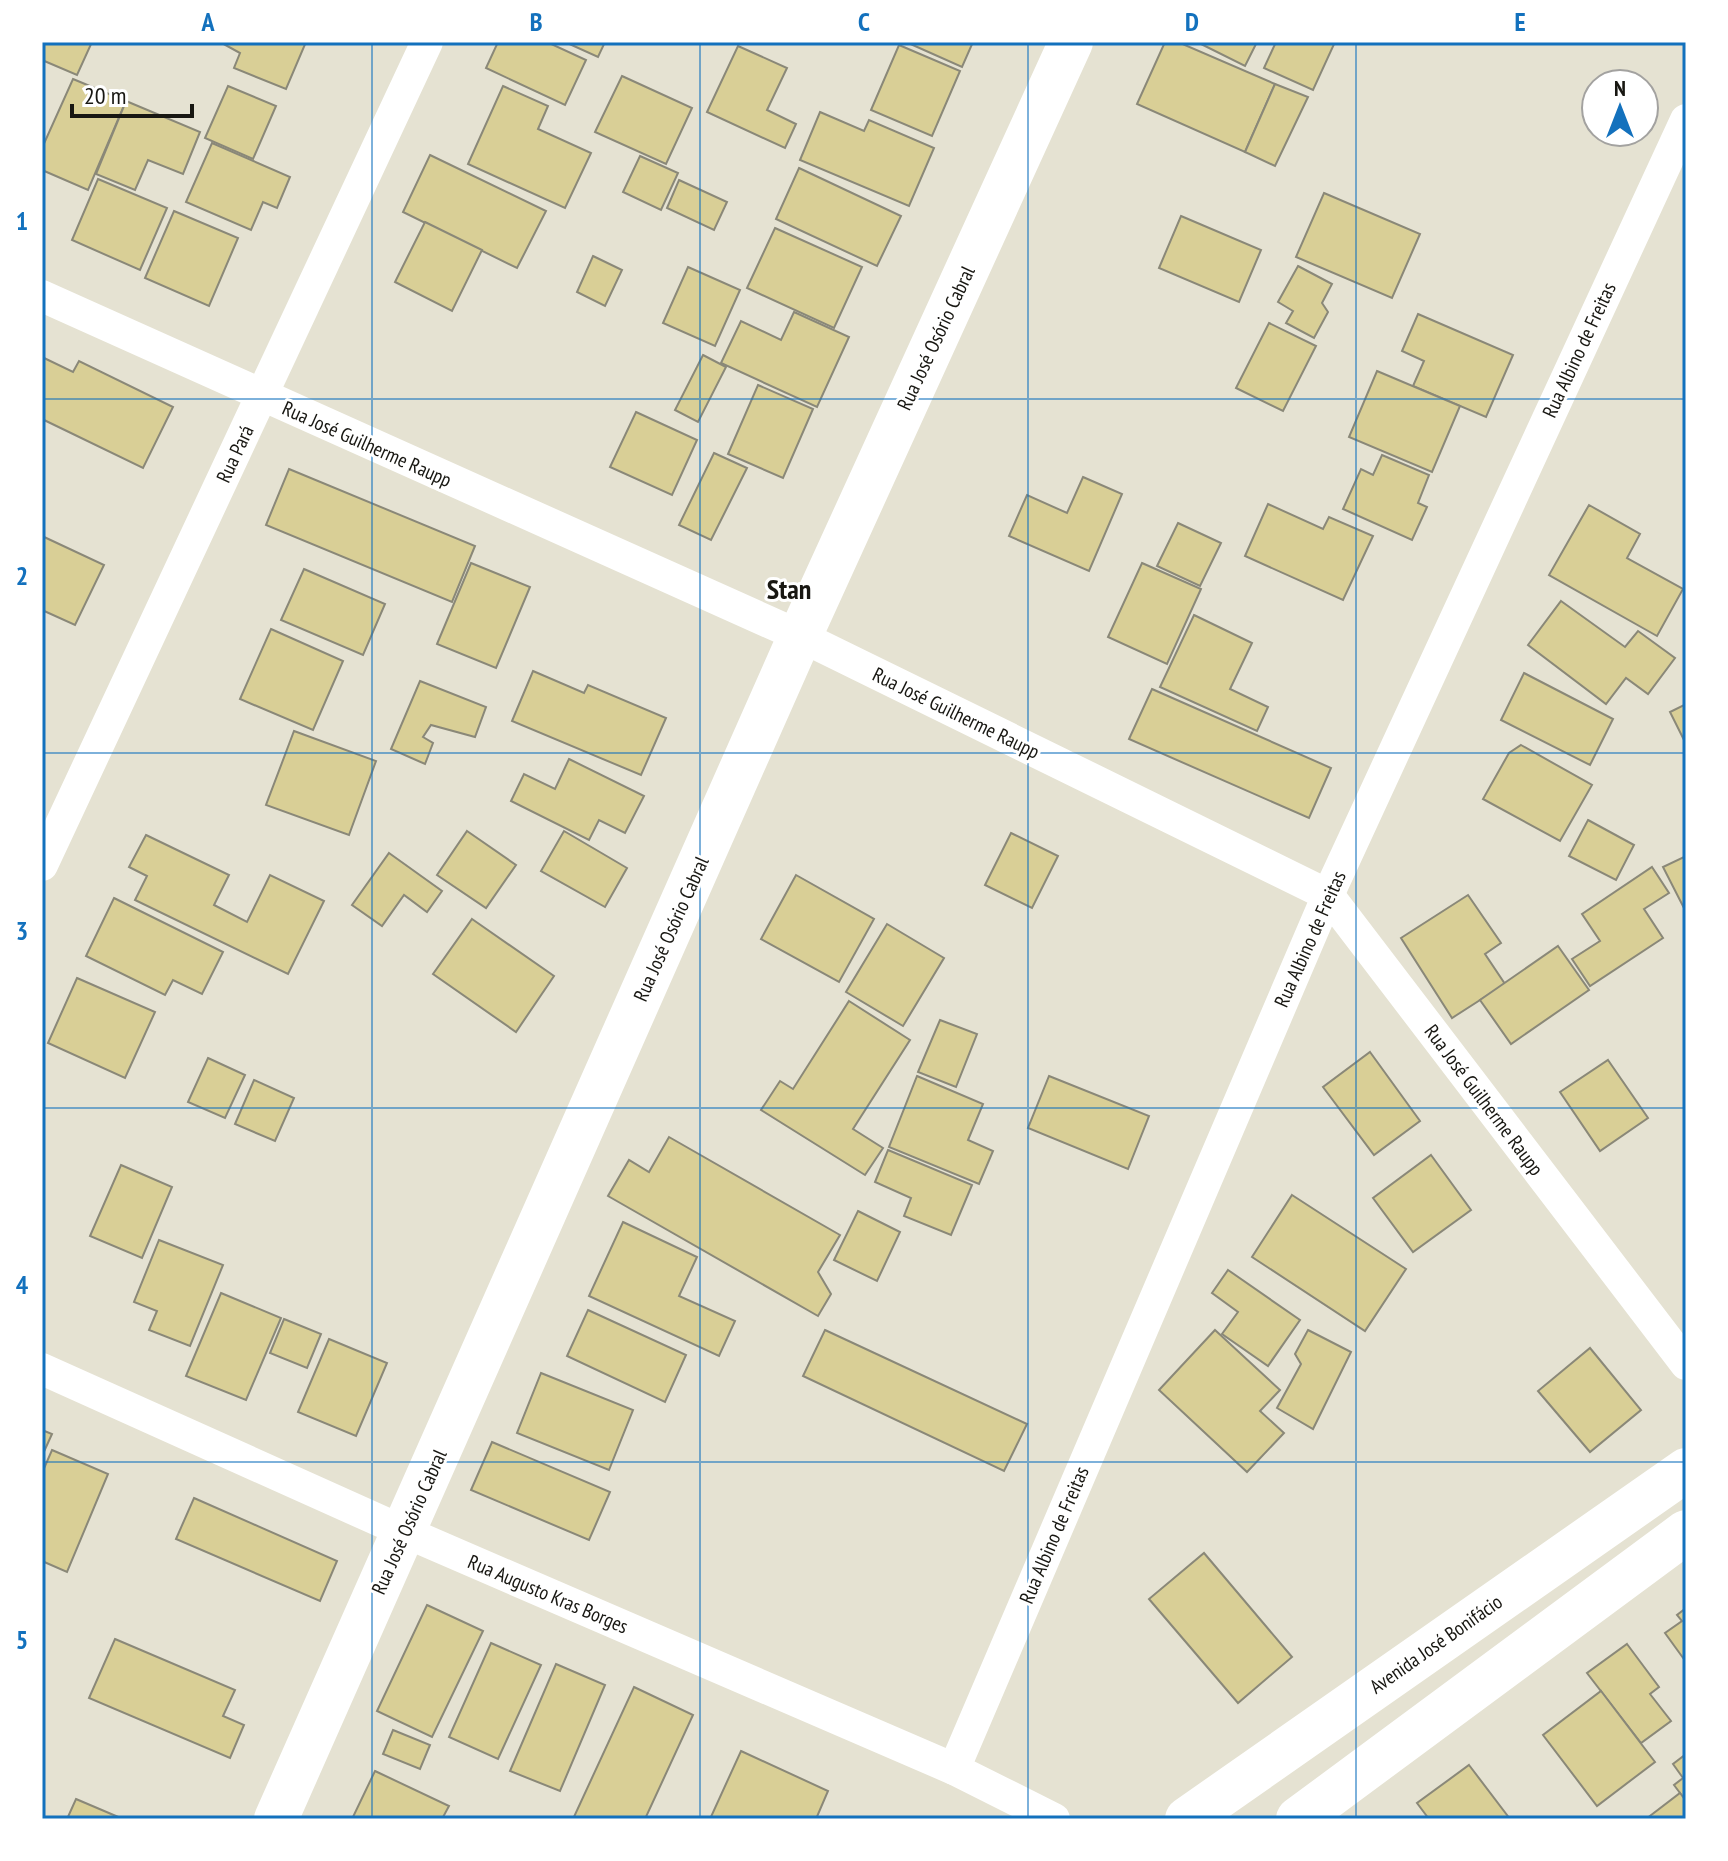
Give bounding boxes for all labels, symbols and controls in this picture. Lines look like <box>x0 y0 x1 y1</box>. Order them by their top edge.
text: A <box>200 5 215 38</box>
text: B <box>530 5 543 38</box>
text: C <box>858 5 870 38</box>
text: D <box>1185 5 1199 38</box>
text: E <box>1514 5 1526 38</box>
scale bar <box>72 68 192 118</box>
north arrow <box>1580 68 1660 148</box>
text: N <box>1614 74 1626 102</box>
text: 20 m <box>84 80 126 111</box>
text: 1 <box>16 204 28 237</box>
street label: Rua José Osório Cabral <box>891 261 981 414</box>
street label: Rua Albino de Freitas <box>1536 278 1622 422</box>
street label: Rua José Guilherme Raupp <box>278 395 456 493</box>
street label: Rua Pará <box>210 421 260 487</box>
text: 2 <box>16 559 28 592</box>
district label: Stan <box>767 570 811 607</box>
street label: Rua José Guilherme Raupp <box>868 661 1044 765</box>
street label: Rua José Osório Cabral <box>627 852 715 1006</box>
street label: Rua Albino de Freitas <box>1268 867 1352 1011</box>
text: 3 <box>16 914 28 947</box>
street label: Rua José Guilherme Raupp <box>1419 1019 1549 1181</box>
text: 4 <box>16 1268 29 1301</box>
street label: Rua José Osório Cabral <box>365 1445 453 1599</box>
street label: Rua Albino de Freitas <box>1013 1462 1095 1608</box>
street label: Rua Augusto Kras Borges <box>464 1549 632 1640</box>
street label: Avenida José Bonifácio <box>1365 1589 1507 1699</box>
text: 5 <box>16 1623 28 1656</box>

